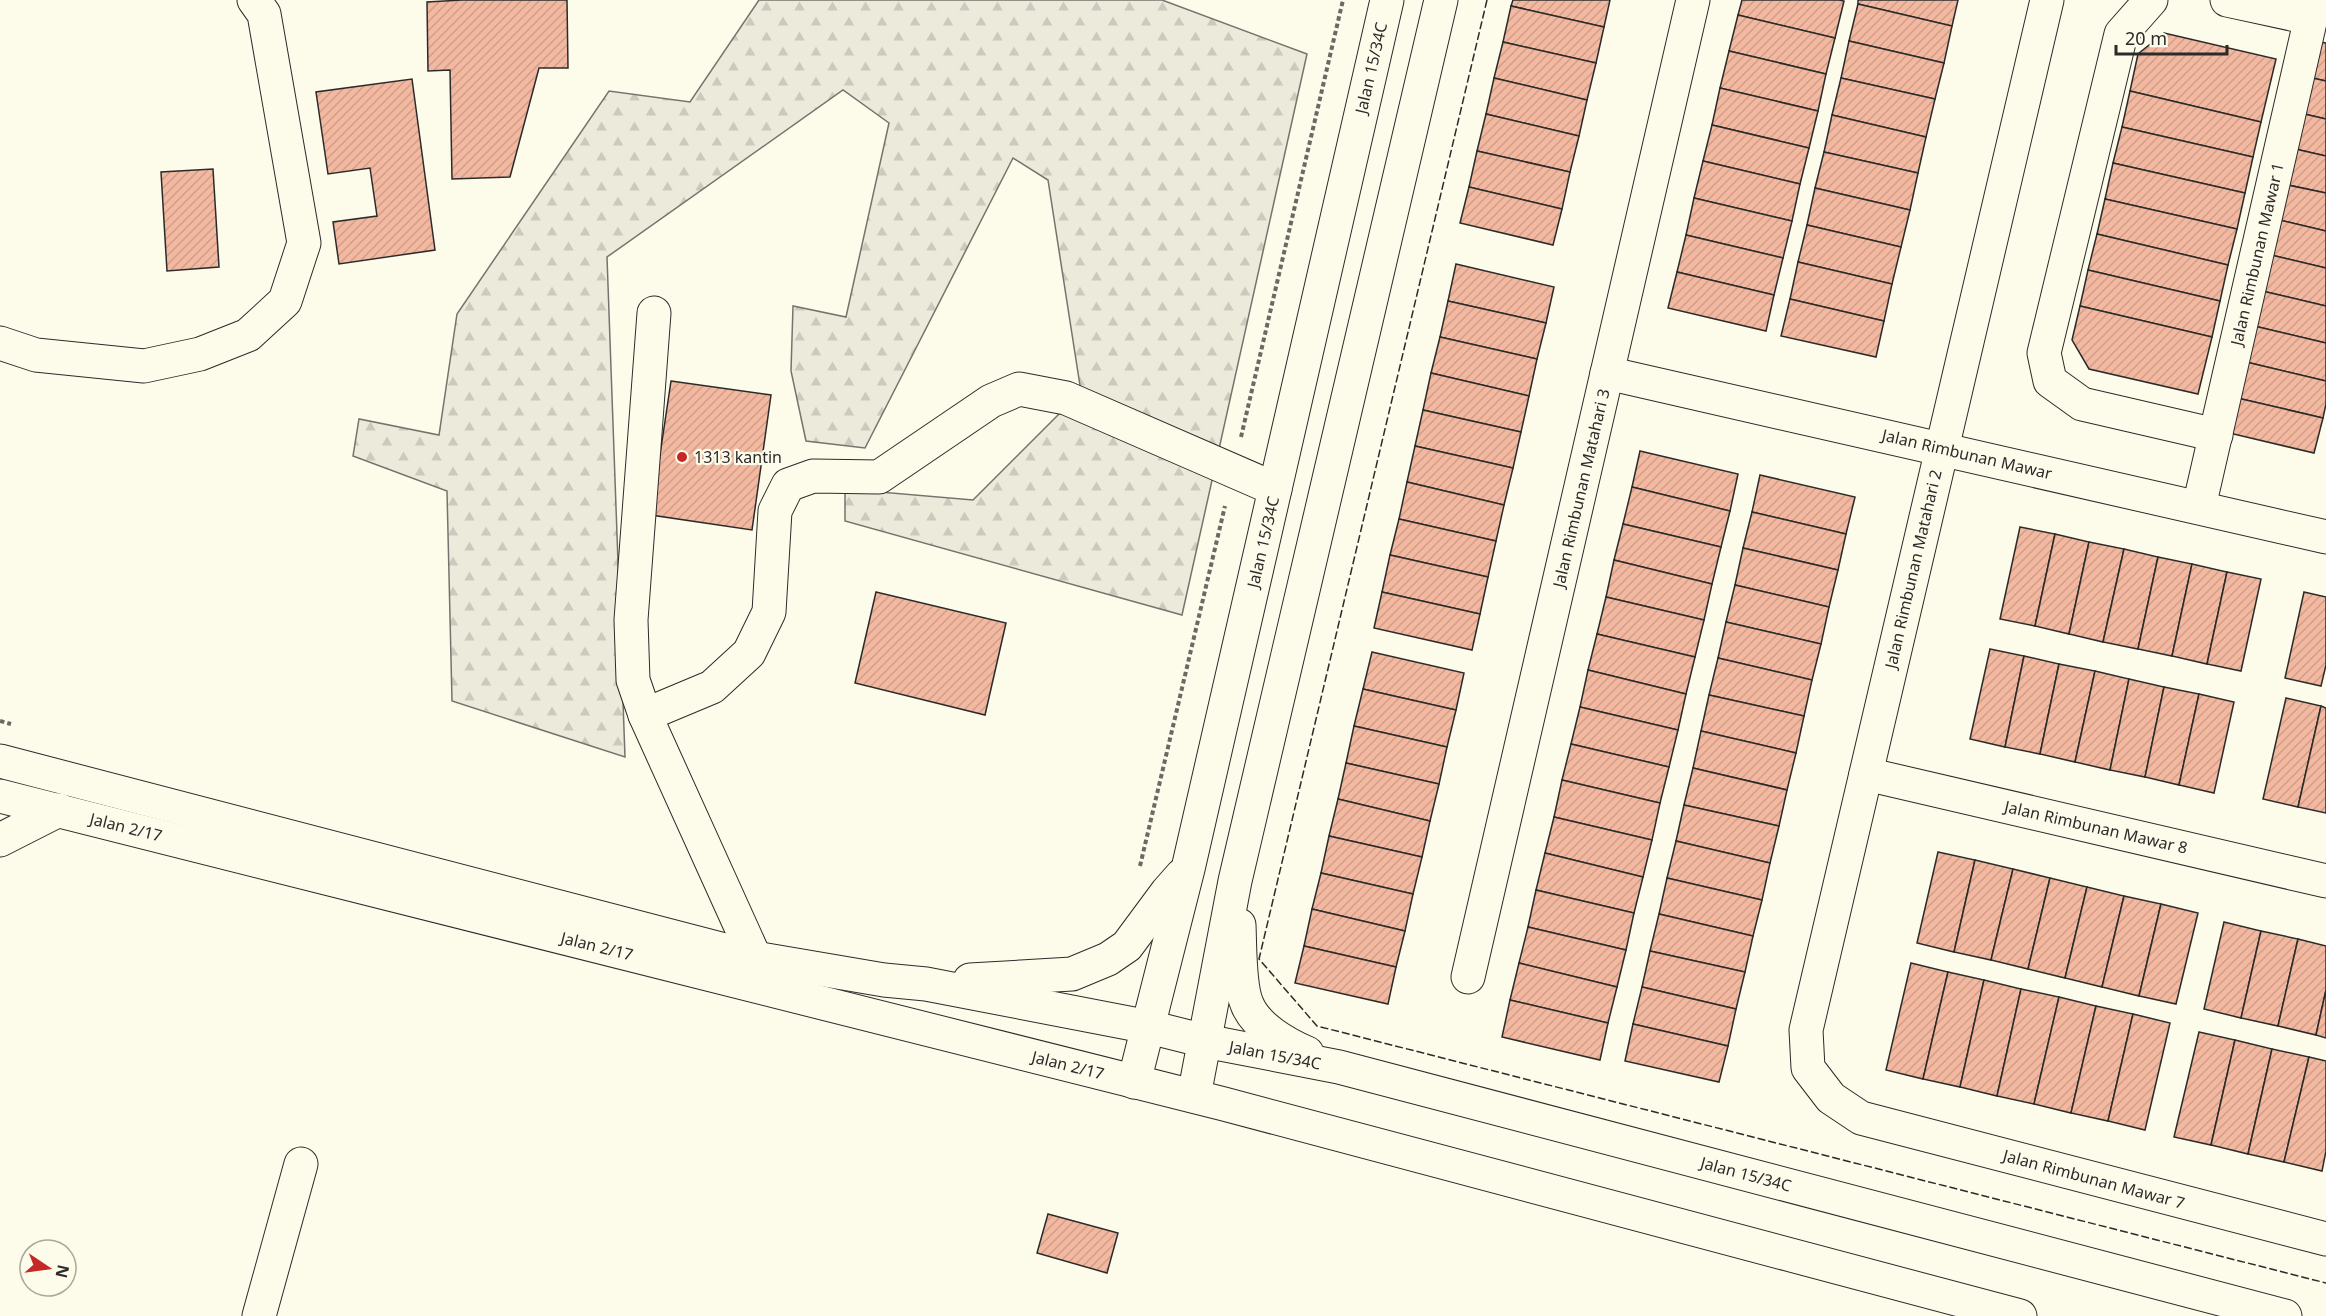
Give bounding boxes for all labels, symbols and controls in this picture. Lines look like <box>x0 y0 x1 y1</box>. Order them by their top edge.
scale bar <box>2116 18 2227 56</box>
street label: Jalan 15/34C <box>1349 20 1392 118</box>
text: 20 m <box>2125 26 2167 50</box>
street label: Jalan Rimbunan Mawar 1 <box>2225 160 2289 350</box>
street label: Jalan Rimbunan Matahari 3 <box>1547 386 1615 591</box>
street label: Jalan Rimbunan Mawar <box>1878 423 2055 484</box>
place label: 1313 kantin <box>694 446 782 468</box>
marker: 1313 kantin <box>675 450 689 464</box>
street label: Jalan Rimbunan Matahari 2 <box>1879 467 1947 672</box>
street label: Jalan 15/34C <box>1241 494 1284 592</box>
street label: Jalan Rimbunan Mawar 8 <box>2000 795 2190 859</box>
street label: Jalan 2/17 <box>86 807 165 847</box>
street label: Jalan 2/17 <box>557 926 636 966</box>
street label: Jalan 15/34C <box>1225 1035 1323 1075</box>
street label: Jalan 2/17 <box>1028 1045 1107 1085</box>
street label: Jalan Rimbunan Mawar 7 <box>1999 1144 2187 1214</box>
street label: Jalan 15/34C <box>1696 1151 1794 1197</box>
north arrow <box>18 1238 78 1298</box>
text: N <box>50 1263 75 1280</box>

